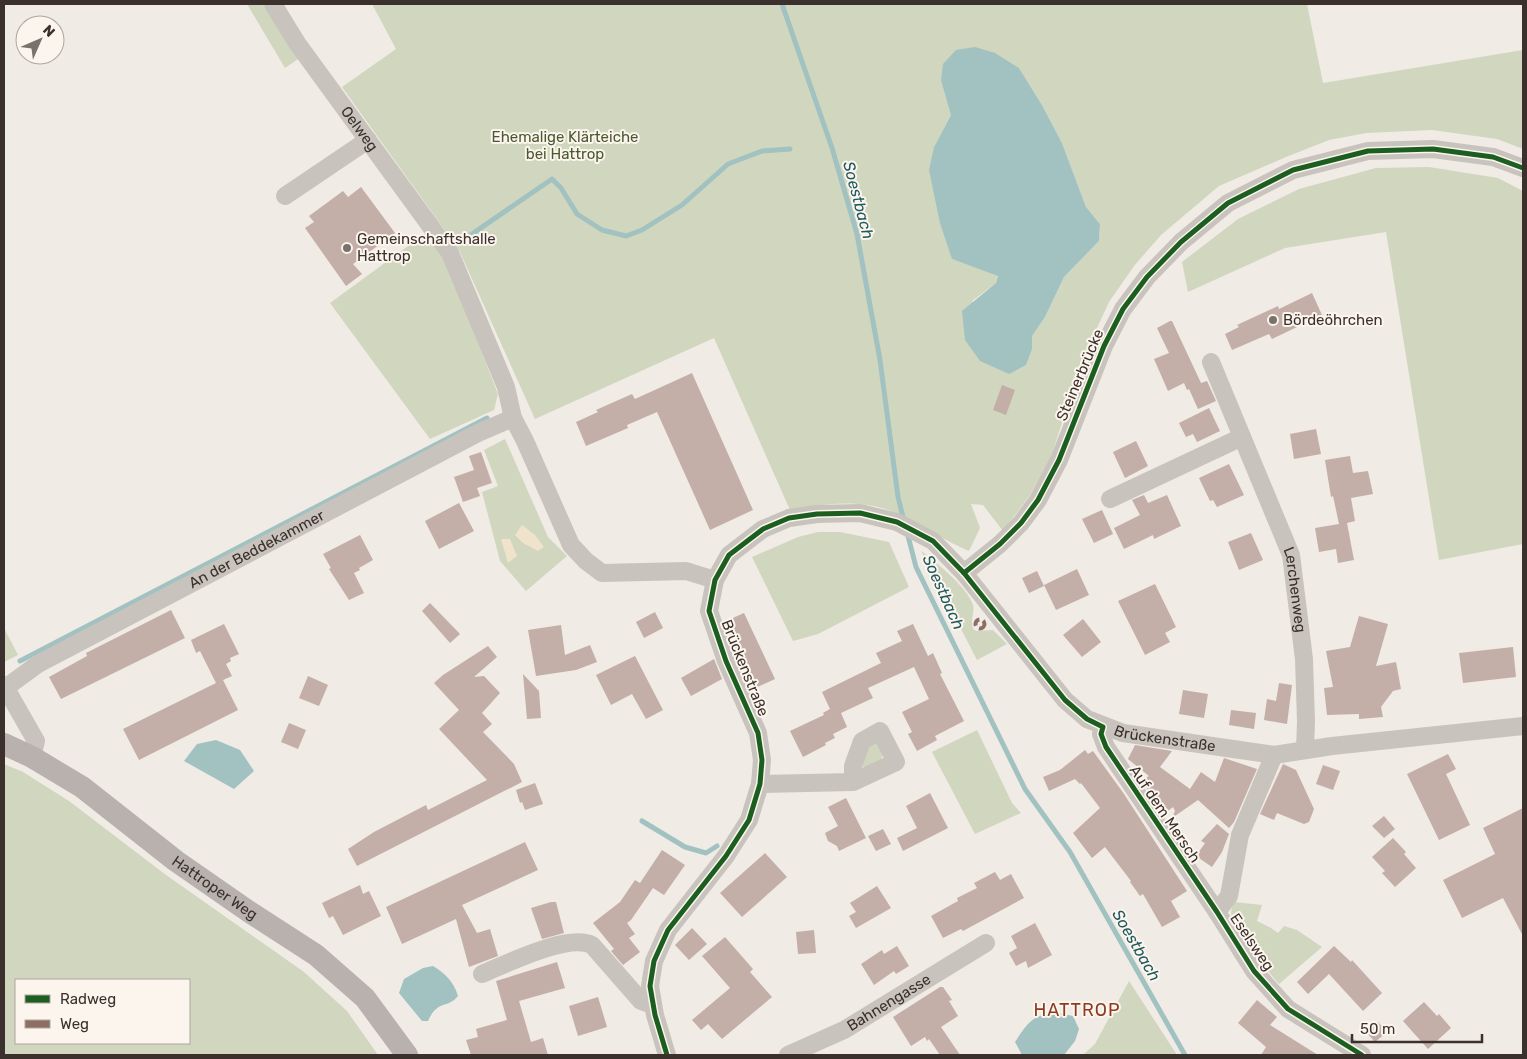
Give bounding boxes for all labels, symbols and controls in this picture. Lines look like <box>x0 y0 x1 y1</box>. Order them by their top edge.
north arrow <box>15 15 65 65</box>
text: N <box>39 22 58 41</box>
street label: Oelweg <box>337 103 382 155</box>
park label: Ehemalige Klärteiche bei Hattrop <box>492 128 638 163</box>
water label: Soestbach <box>839 159 878 241</box>
place label: Gemeinschaftshalle Hattrop <box>357 230 496 265</box>
marker: Gemeinschaftshalle Hattrop <box>341 242 353 254</box>
place label: Bördeöhrchen <box>1283 311 1383 329</box>
marker: Bördeöhrchen <box>1267 314 1279 326</box>
street label: Steinerbrücke <box>1053 326 1107 424</box>
street label: An der Beddekammer <box>186 506 328 592</box>
street label: Lerchenweg <box>1280 544 1310 634</box>
water label: Soestbach <box>919 552 968 632</box>
street label: Brückenstraße <box>717 617 773 719</box>
street label: Brückenstraße <box>1111 721 1217 755</box>
street label: Auf dem Mersch <box>1126 762 1204 866</box>
street label: Hattroper Weg <box>169 852 261 924</box>
water label: Soestbach <box>1108 906 1165 985</box>
street label: Eselsweg <box>1226 910 1278 974</box>
street label: Bahnengasse <box>844 970 934 1035</box>
legend <box>15 979 190 1044</box>
text: Radweg <box>60 990 116 1008</box>
district label: HATTROP <box>1034 999 1120 1021</box>
scale bar <box>1352 1012 1482 1044</box>
text: Weg <box>60 1015 89 1033</box>
text: 50 m <box>1360 1020 1395 1038</box>

